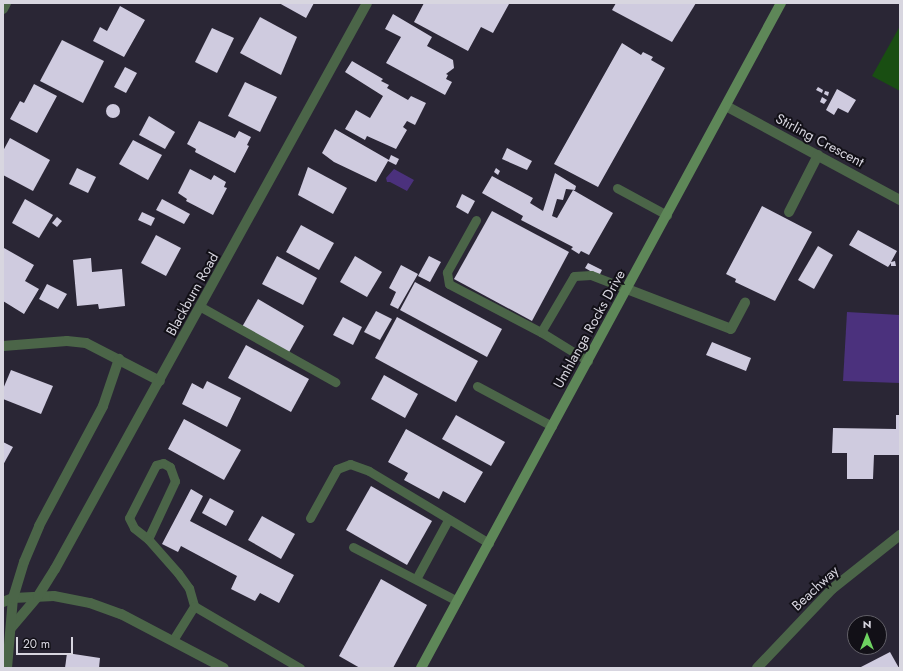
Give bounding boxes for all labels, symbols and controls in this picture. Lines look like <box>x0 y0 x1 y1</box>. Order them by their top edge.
street label: Stirling Crescent <box>773 110 867 170</box>
street label: Blackburn Road <box>162 249 222 339</box>
street label: Umhlanga Rocks Drive <box>550 267 628 391</box>
street label: Beachway <box>788 562 842 614</box>
north arrow <box>847 615 887 655</box>
text: N <box>863 616 871 632</box>
scale bar <box>18 629 75 655</box>
text: 20 m <box>23 635 50 653</box>

